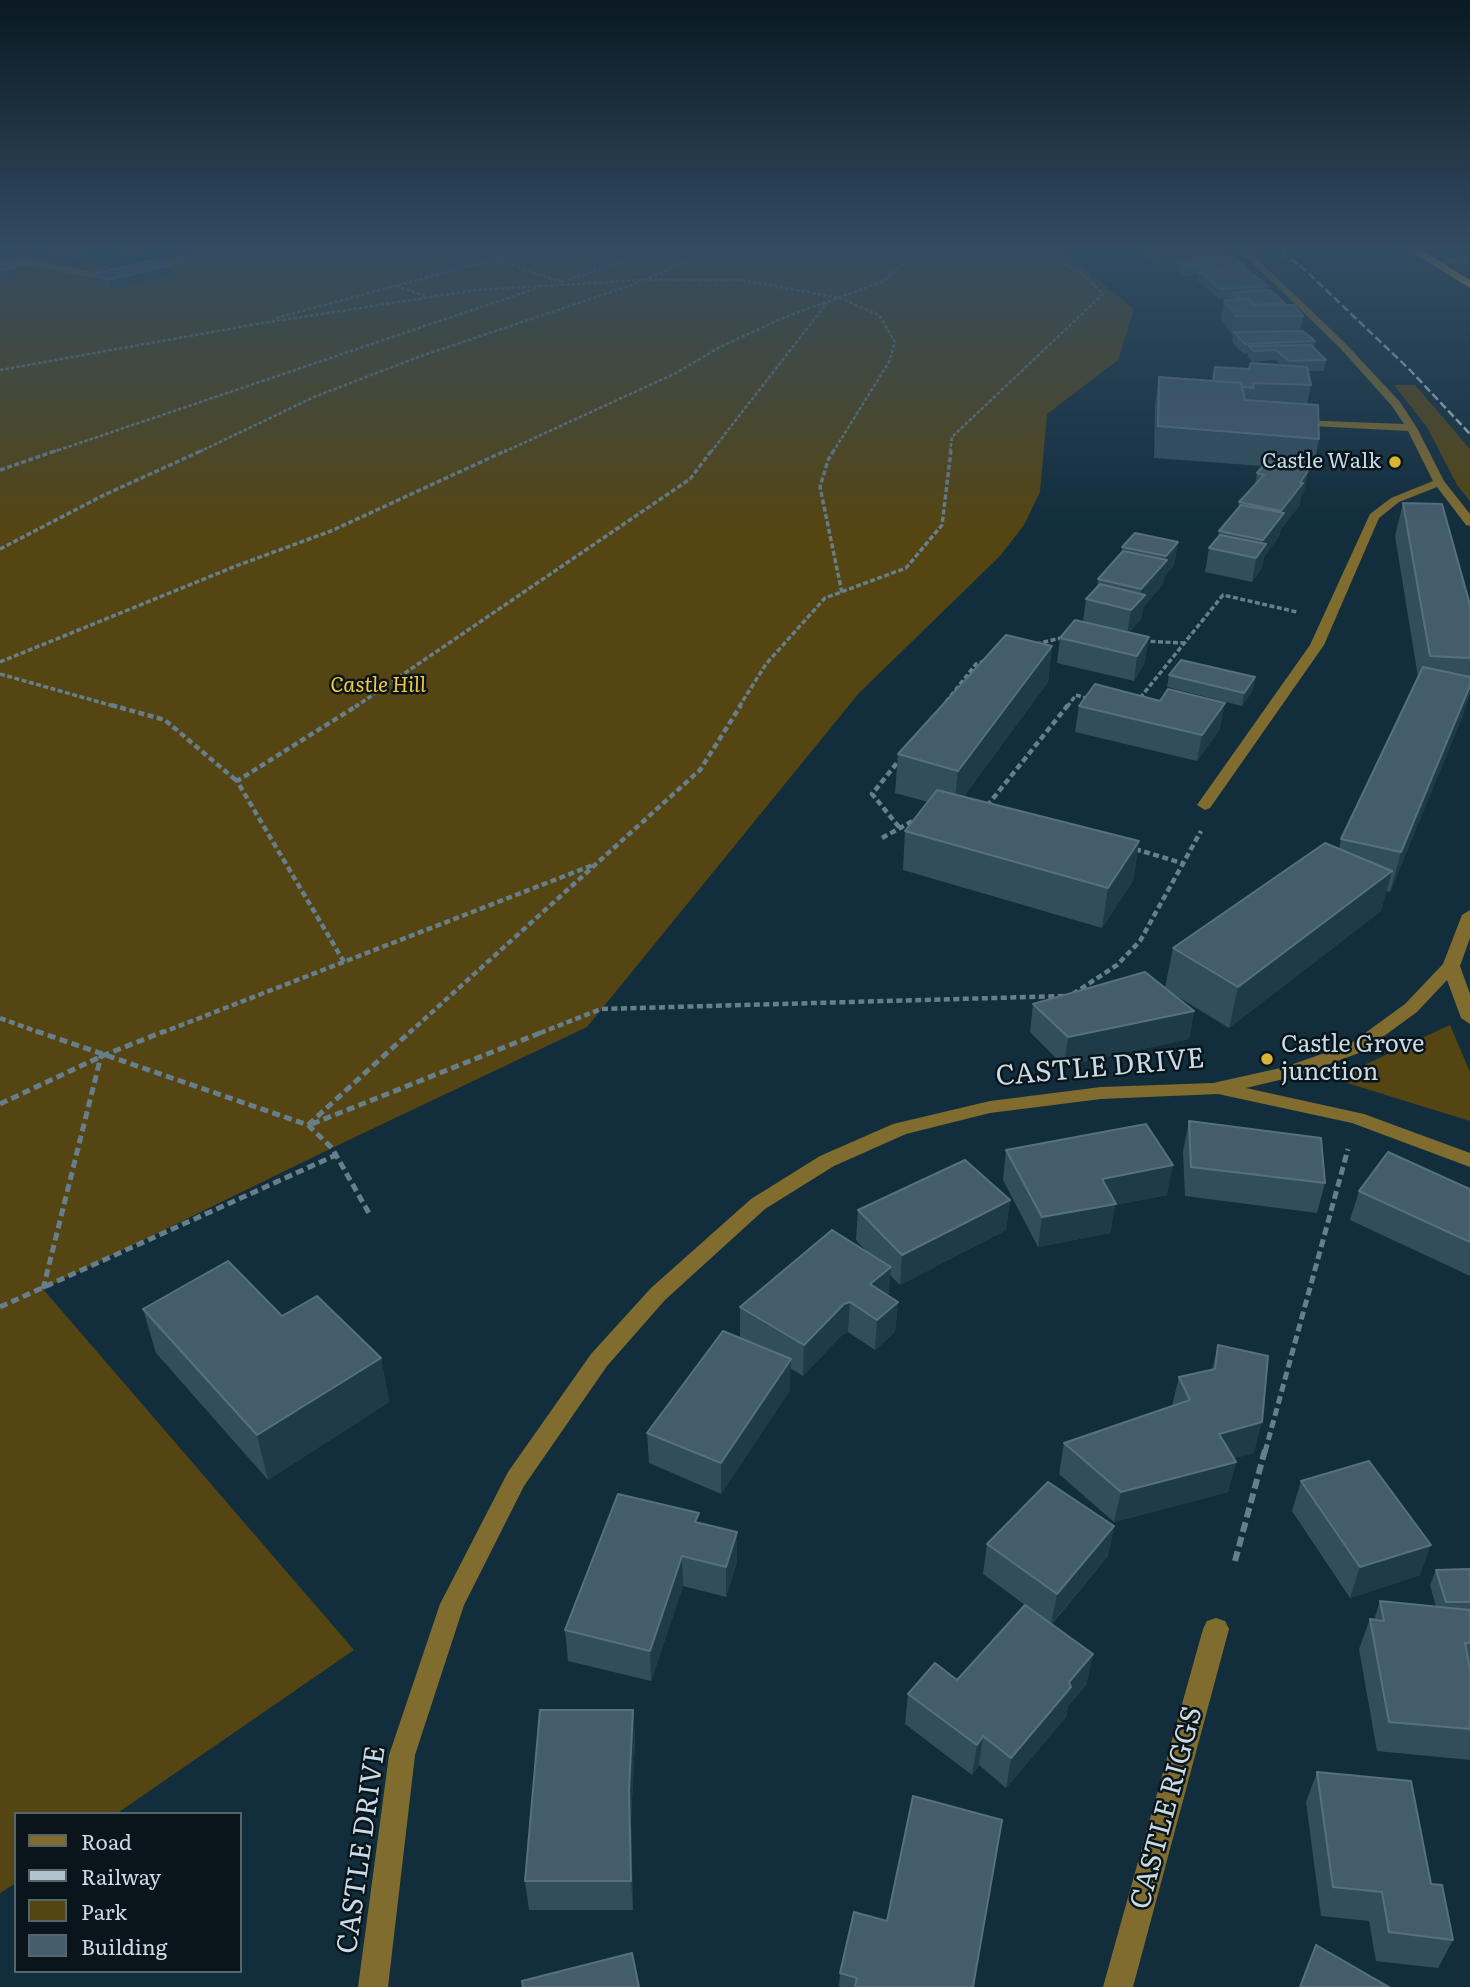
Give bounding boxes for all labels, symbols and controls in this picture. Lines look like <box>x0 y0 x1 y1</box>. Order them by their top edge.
place label: Castle Walk <box>1262 449 1381 475</box>
marker: Castle Walk <box>1387 454 1403 470</box>
park label: Castle Hill <box>330 673 426 699</box>
place label: Castle Grove junction <box>1281 1031 1424 1087</box>
street label: CASTLE DRIVE <box>994 1042 1206 1094</box>
marker: Castle Grove junction <box>1259 1051 1275 1067</box>
street label: CASTLE RIGGS <box>1124 1703 1210 1913</box>
street label: CASTLE DRIVE <box>331 1744 393 1956</box>
legend <box>14 1812 242 1973</box>
text: Road <box>81 1825 132 1856</box>
text: Railway <box>81 1860 161 1891</box>
text: Park <box>81 1895 127 1926</box>
text: Building <box>81 1930 167 1961</box>

